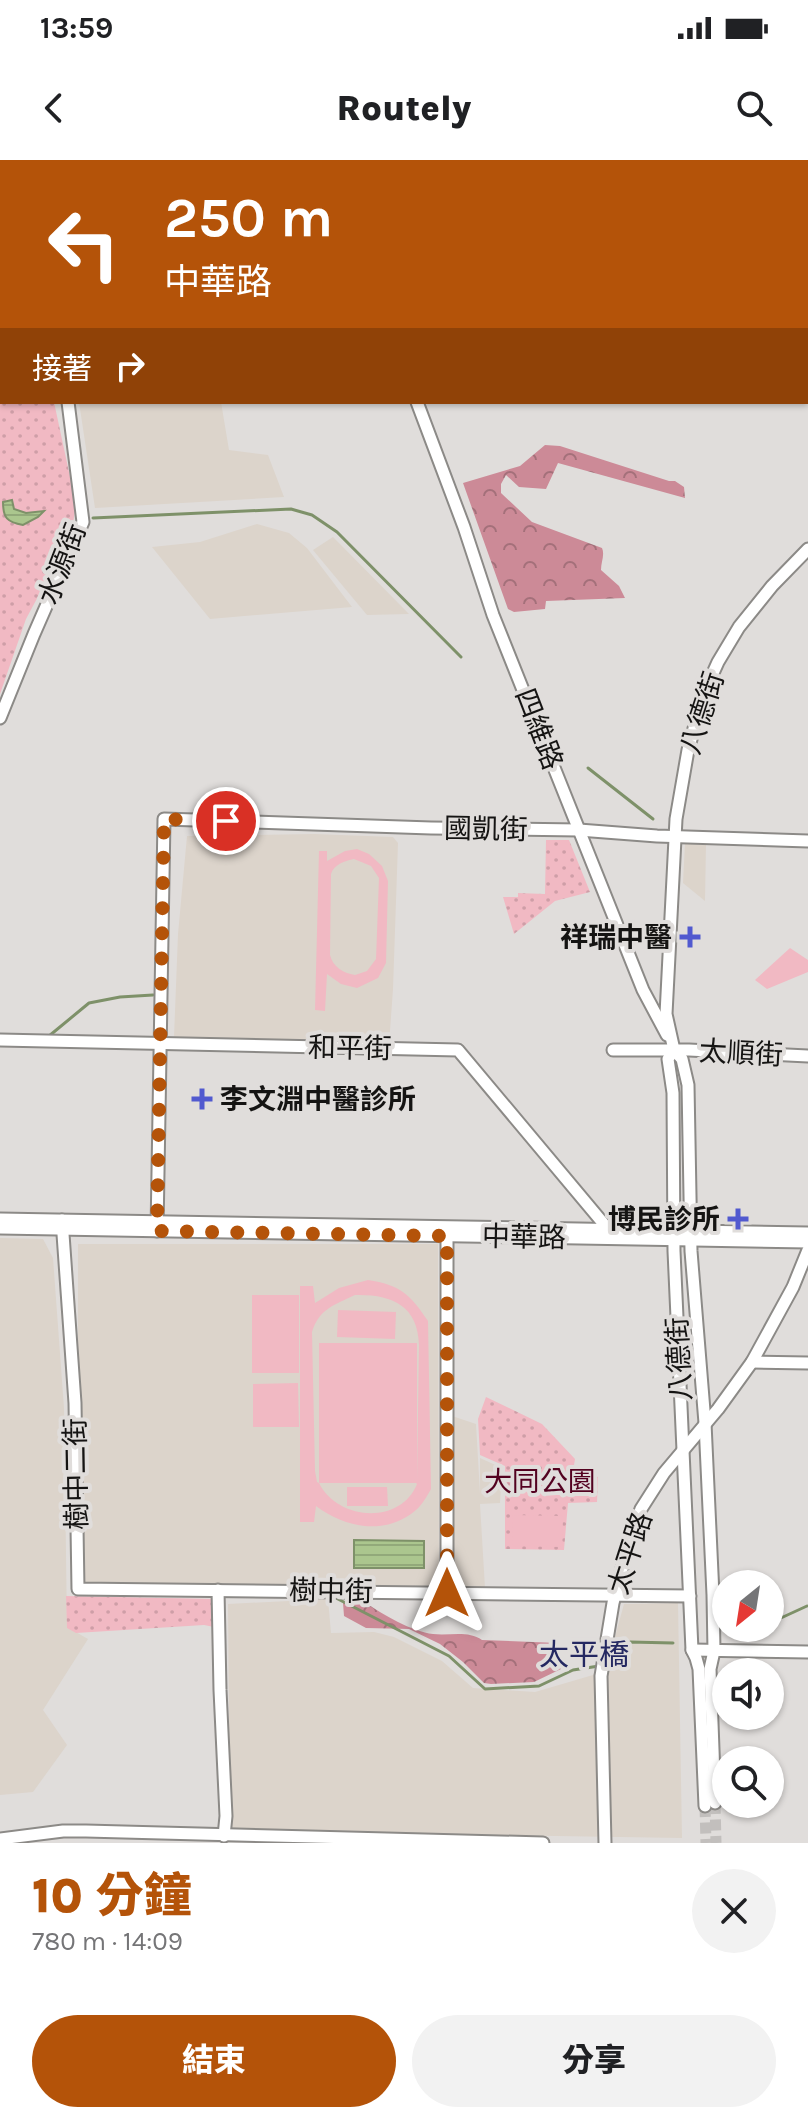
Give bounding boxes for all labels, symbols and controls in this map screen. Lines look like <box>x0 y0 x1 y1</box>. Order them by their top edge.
text: 13:59 <box>40 10 113 46</box>
icon: back <box>32 86 76 130</box>
icon: search <box>732 86 776 130</box>
text: Routely <box>337 87 471 129</box>
text: 250 m <box>164 185 333 250</box>
icon: left <box>32 192 136 296</box>
text: 中華路 <box>164 261 272 303</box>
icon: right <box>108 344 152 388</box>
text: 接著 <box>32 351 92 387</box>
street label: 水源街 <box>32 519 92 609</box>
street label: 八德街 <box>673 668 731 758</box>
street label: 四維路 <box>509 684 569 774</box>
pin <box>192 787 260 855</box>
icon: arrive <box>204 799 248 843</box>
street label: 國凱街 <box>444 812 528 846</box>
place label: 祥瑞中醫 <box>560 921 672 954</box>
marker: 祥瑞中醫 <box>679 926 701 948</box>
street label: 和平街 <box>308 1031 392 1065</box>
street label: 太順街 <box>698 1034 784 1072</box>
place label: 李文淵中醫診所 <box>220 1083 416 1116</box>
marker: 李文淵中醫診所 <box>191 1088 213 1110</box>
place label: 博民診所 <box>608 1203 720 1236</box>
marker: 博民診所 <box>727 1208 749 1230</box>
street label: 中華路 <box>482 1220 566 1254</box>
street label: 八德街 <box>660 1316 698 1402</box>
street label: 樹中二街 <box>59 1418 93 1530</box>
park label: 大同公園 <box>484 1465 596 1498</box>
street label: 太平路 <box>601 1508 659 1598</box>
position arrow <box>405 1551 489 1635</box>
north arrow <box>712 1570 784 1642</box>
map controls <box>712 1570 784 1818</box>
street label: 樹中街 <box>289 1574 373 1608</box>
district label: 太平橋 <box>539 1637 629 1673</box>
button: sound <box>712 1658 784 1730</box>
button: search <box>712 1746 784 1818</box>
text: 10 分鐘 <box>32 1868 192 1924</box>
button: close <box>692 1869 776 1953</box>
text: 780 m · 14:09 <box>32 1926 183 1957</box>
button: 結束 <box>32 2015 396 2107</box>
button: 分享 <box>412 2015 776 2107</box>

